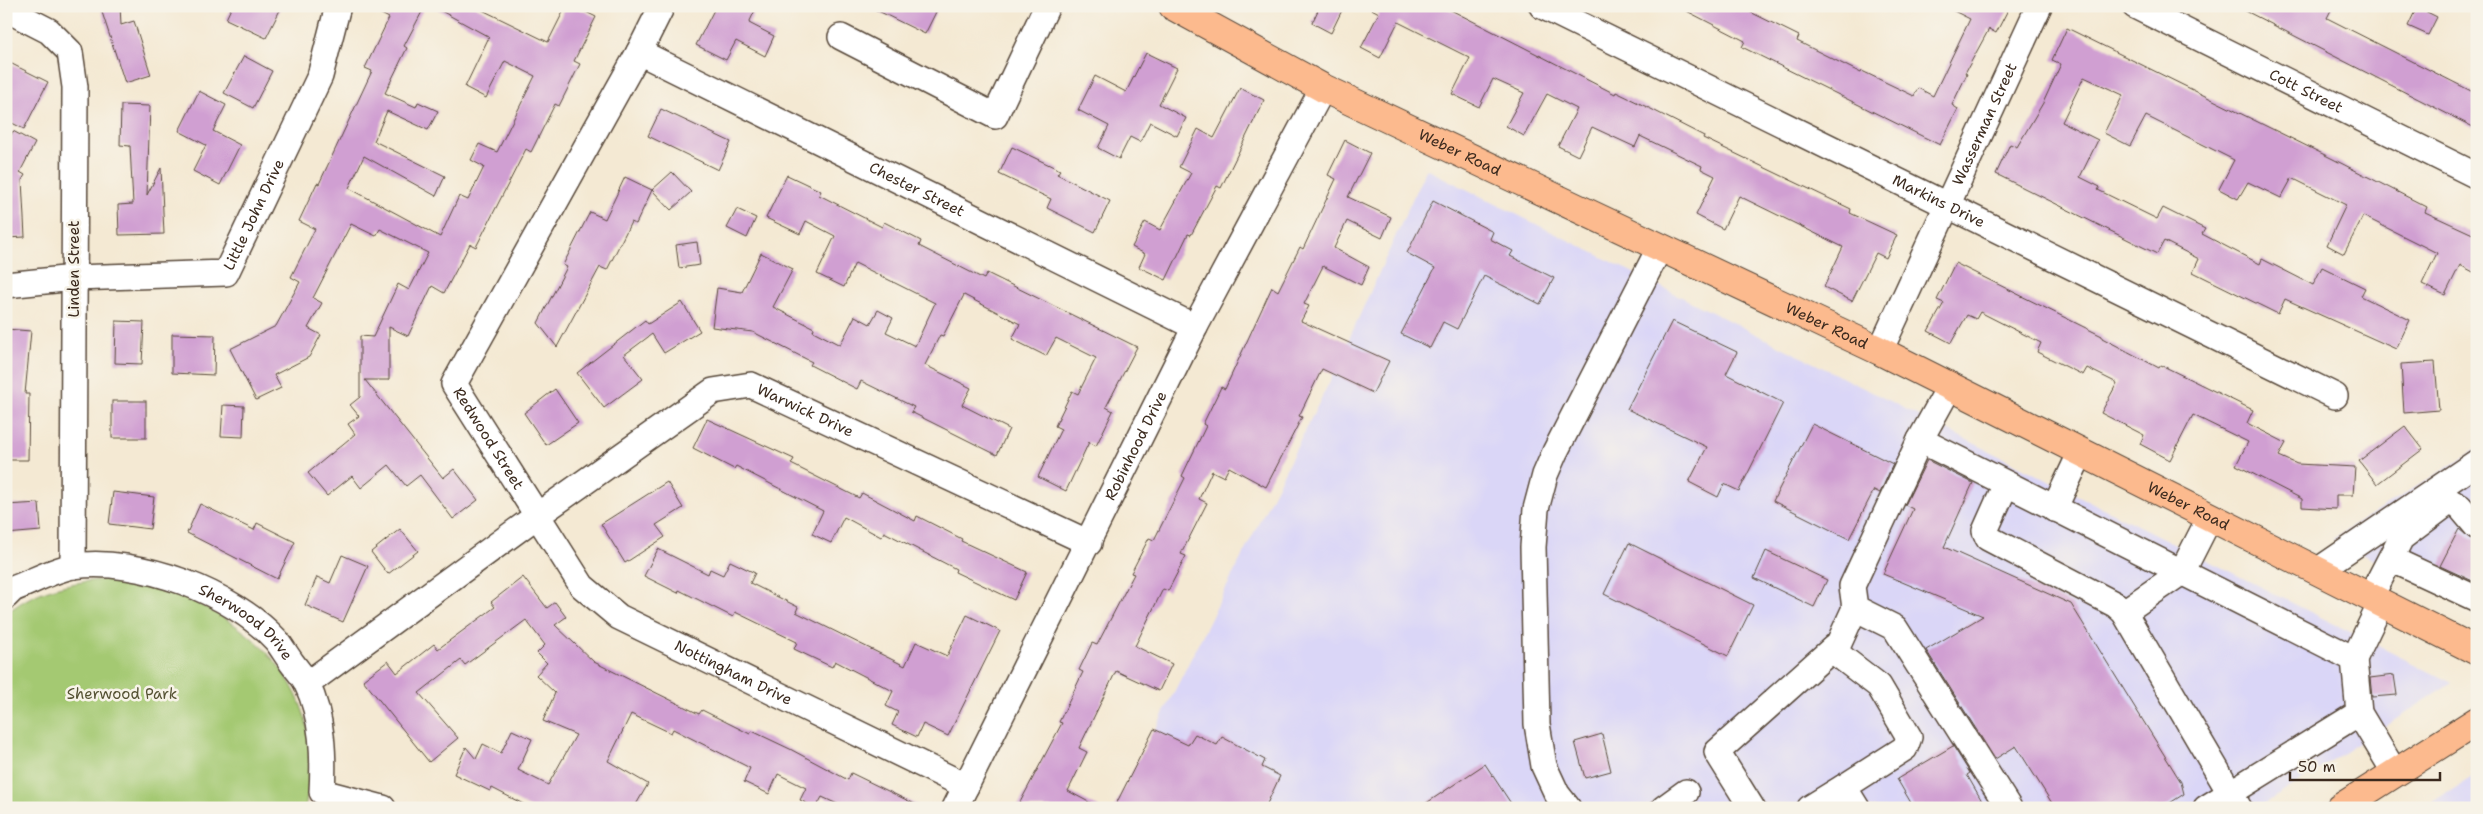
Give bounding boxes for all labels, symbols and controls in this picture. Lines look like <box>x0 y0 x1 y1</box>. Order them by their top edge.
street label: Wasserman Street <box>1948 59 2022 188</box>
street label: Cott Street <box>2266 64 2346 118</box>
street label: Weber Road <box>1415 124 1505 181</box>
street label: Little John Drive <box>219 156 289 274</box>
street label: Chester Street <box>866 157 968 222</box>
street label: Markins Drive <box>1889 170 1988 232</box>
street label: Linden Street <box>64 220 84 318</box>
street label: Weber Road <box>1782 298 1872 354</box>
street label: Warwick Drive <box>754 379 857 442</box>
street label: Redwood Street <box>449 383 528 494</box>
street label: Robinhood Drive <box>1100 388 1171 504</box>
street label: Weber Road <box>2144 477 2233 535</box>
street label: Sherwood Drive <box>196 579 297 664</box>
street label: Nottingham Drive <box>671 636 795 710</box>
park label: Sherwood Park <box>67 684 177 704</box>
scale bar <box>2290 749 2440 781</box>
text: 50 m <box>2298 757 2336 777</box>

